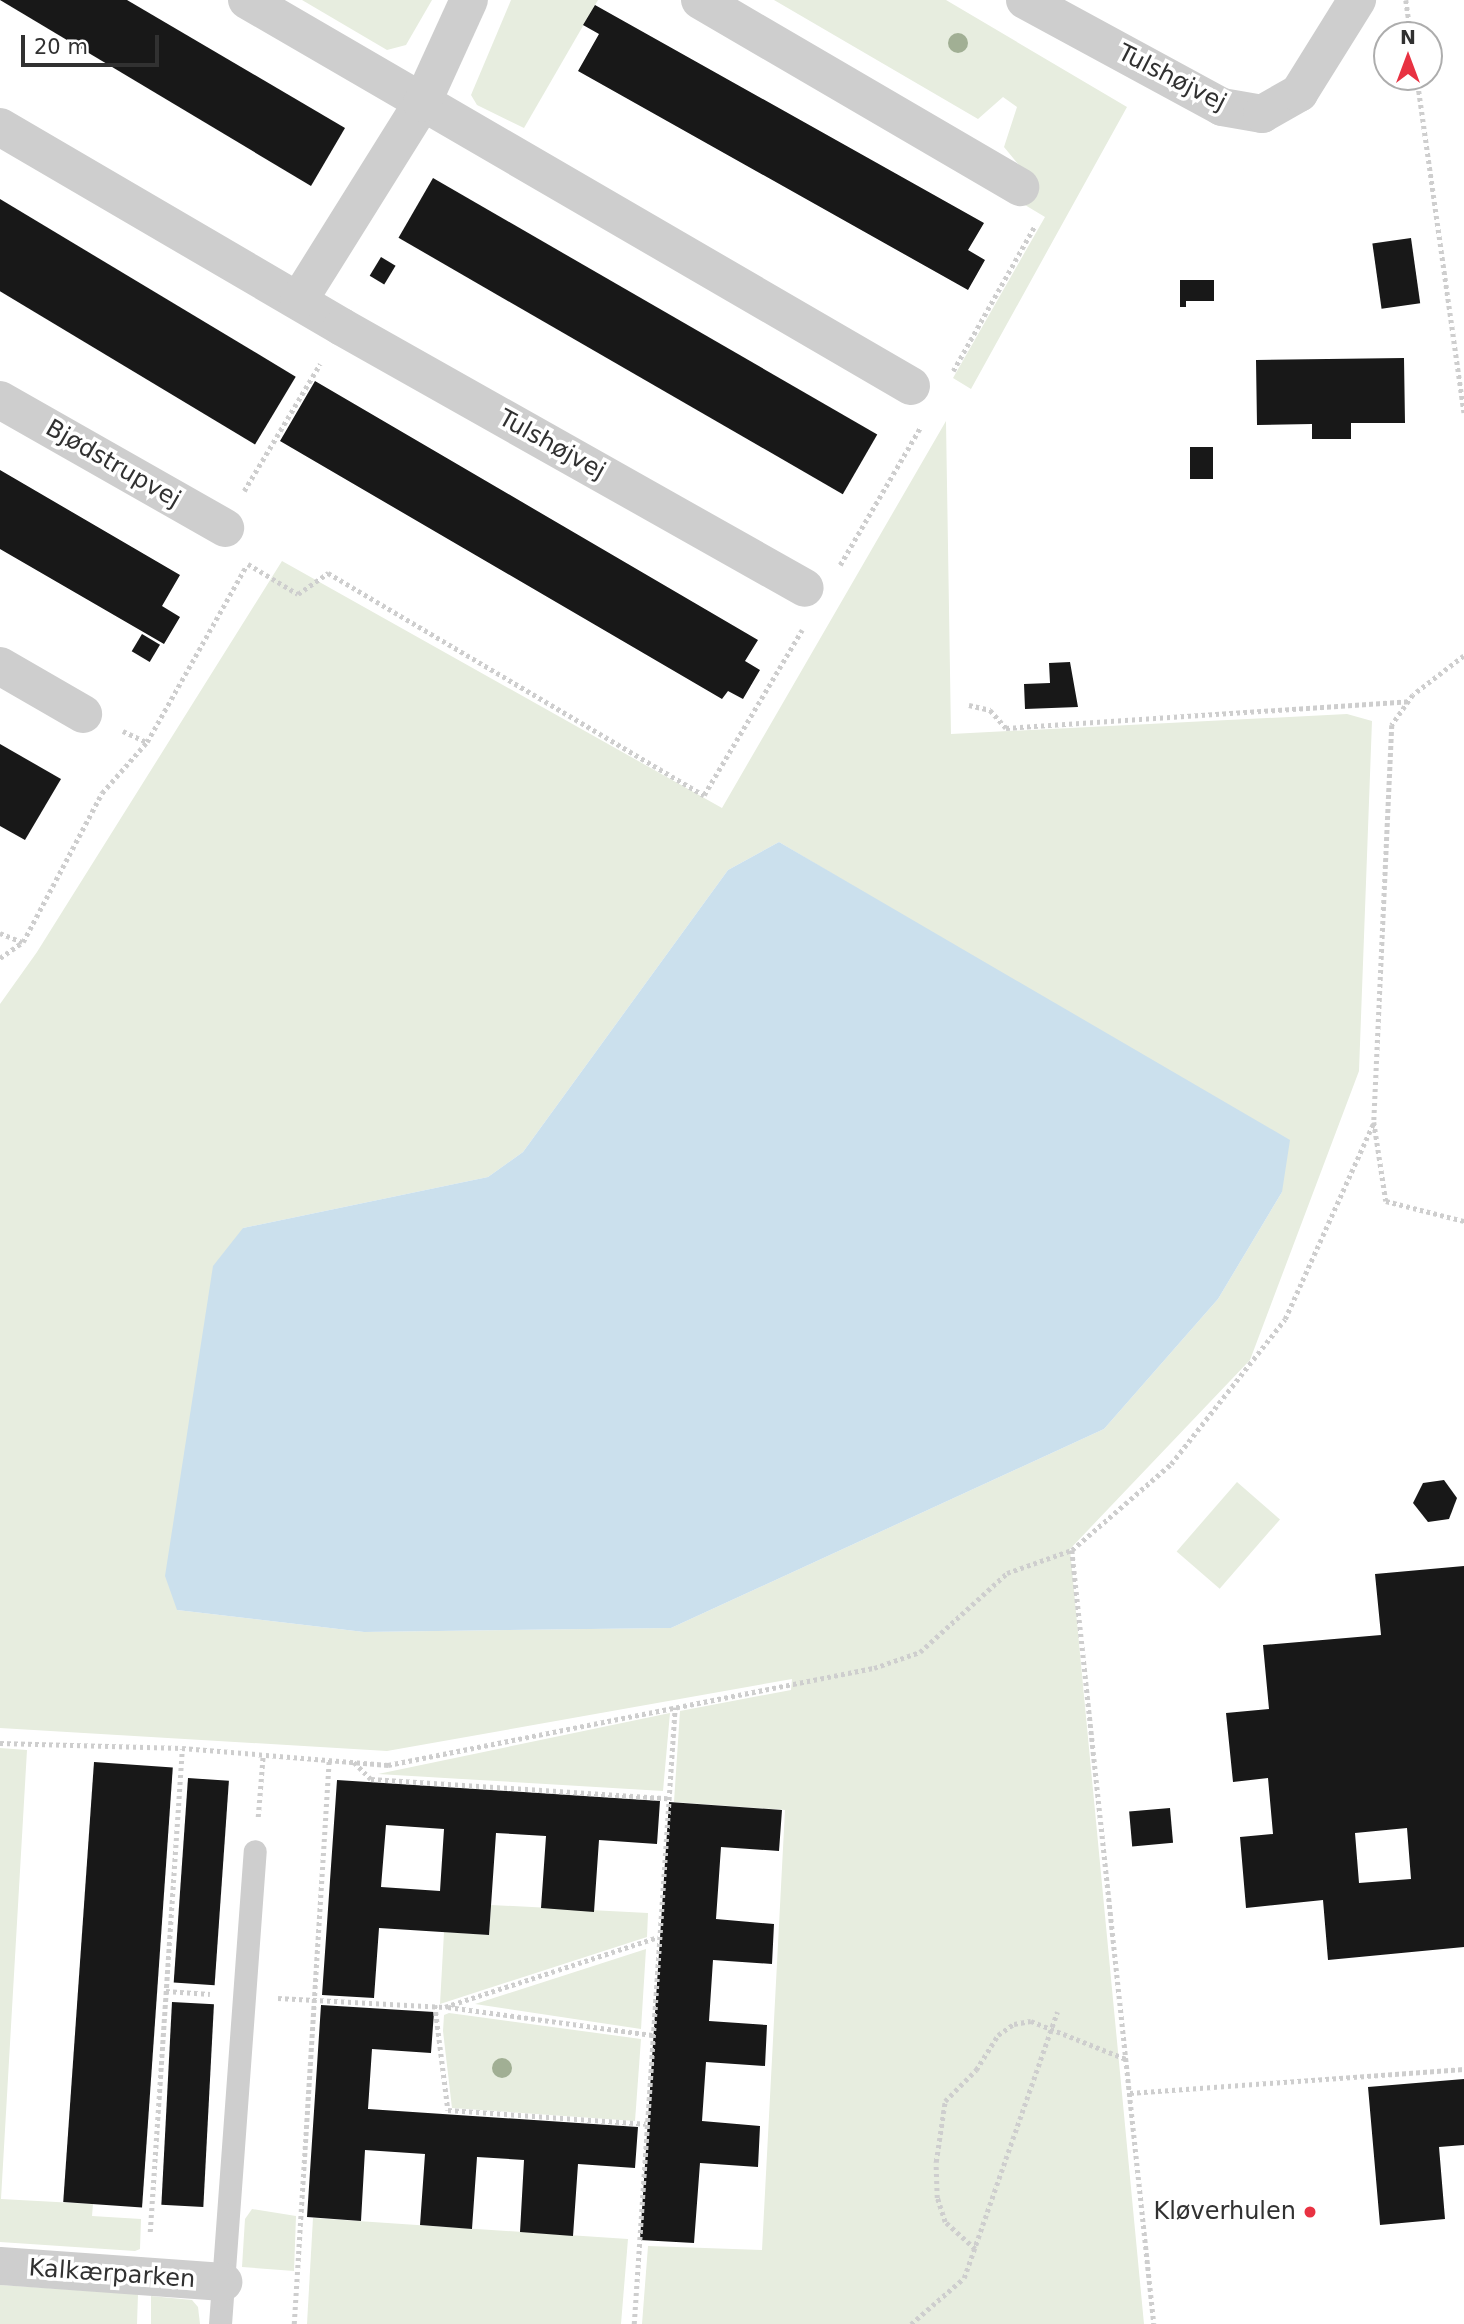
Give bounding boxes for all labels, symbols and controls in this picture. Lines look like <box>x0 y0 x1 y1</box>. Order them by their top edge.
scale bar <box>24 21 163 65</box>
north arrow <box>1373 21 1443 91</box>
text: N <box>1400 26 1416 48</box>
text: 20 m <box>34 35 88 59</box>
street label: Tulshøjvej <box>1113 38 1231 118</box>
street label: Tulshøjvej <box>494 404 610 486</box>
street label: Bjødstrupvej <box>40 414 186 514</box>
place label: Kløverhulen <box>1153 2198 1296 2226</box>
marker: Kløverhulen <box>1302 2204 1318 2220</box>
street label: Kalkærparken <box>28 2254 196 2294</box>

